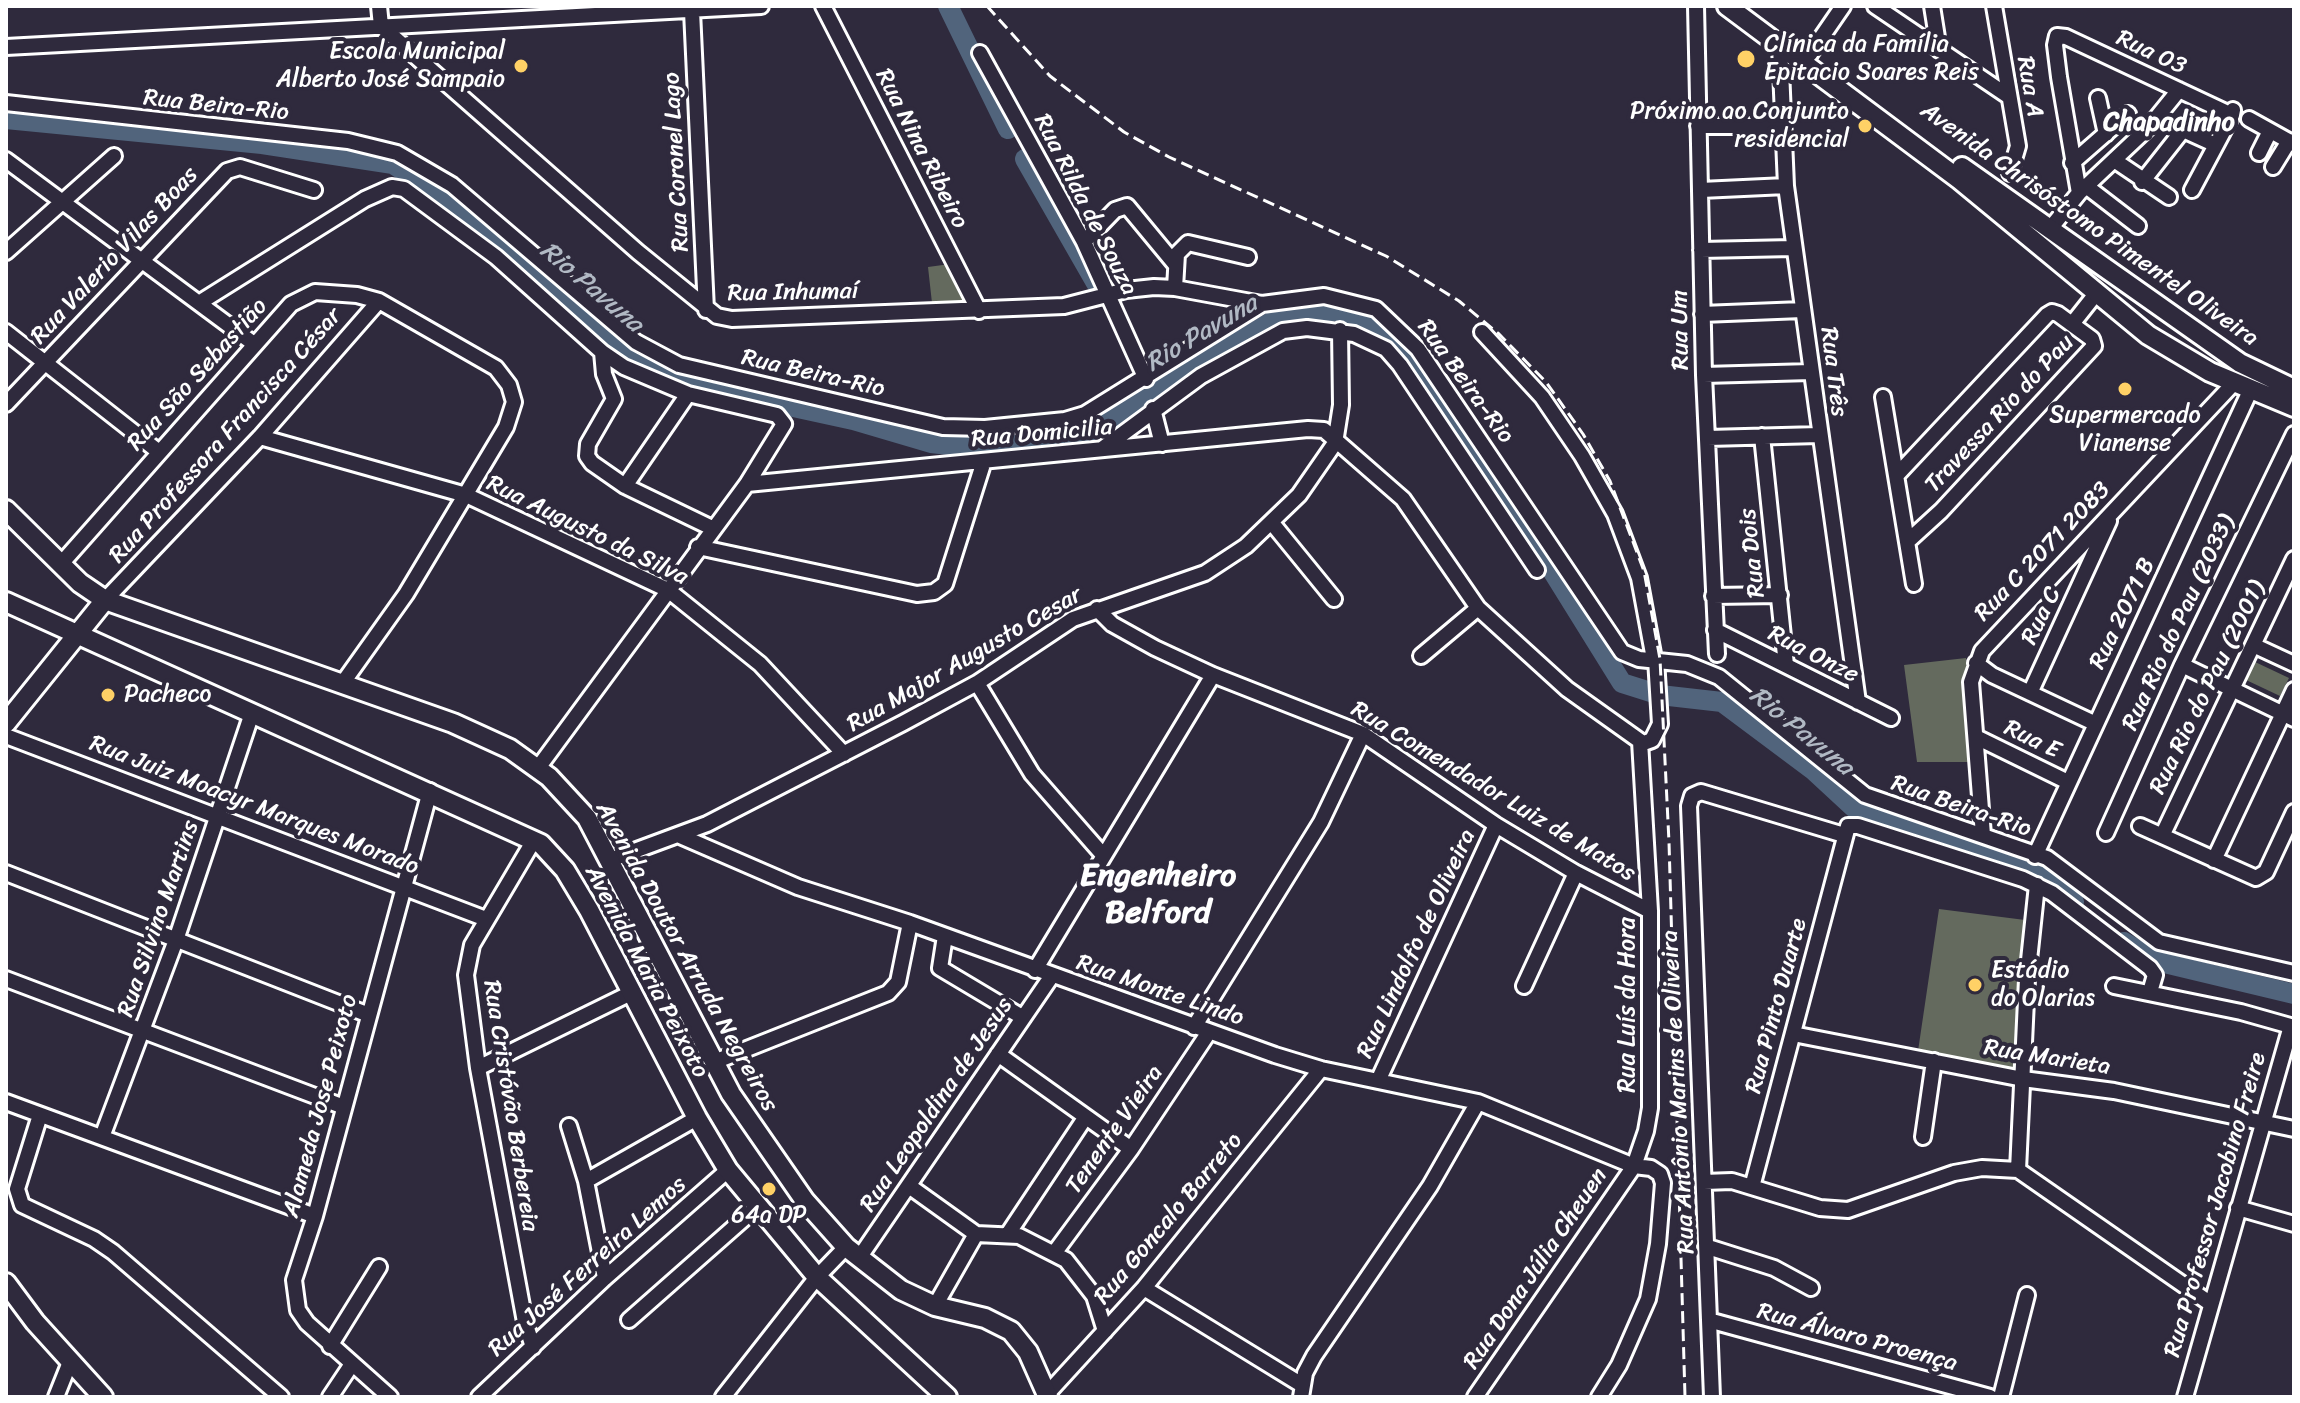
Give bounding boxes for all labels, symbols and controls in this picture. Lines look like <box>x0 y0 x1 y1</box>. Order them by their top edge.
street label: Rua 03 <box>2111 24 2191 82</box>
place label: Clínica da Família Epitacio Soares Reis <box>1764 31 1979 87</box>
place label: Escola Municipal Alberto José Sampaio <box>276 38 505 94</box>
marker: Clínica da Família Epitacio Soares Reis <box>1735 48 1757 70</box>
street label: Rua A <box>2009 54 2049 120</box>
marker: Escola Municipal Alberto José Sampaio <box>512 57 530 75</box>
street label: Rua Nina Ribeiro <box>868 64 974 234</box>
street label: Rua Coronel Lago <box>658 71 696 253</box>
street label: Rua Beira-Rio <box>142 84 290 128</box>
street label: Avenida Chrisóstomo Pimentel Oliveira <box>1914 97 2264 353</box>
place label: Próximo ao Conjunto residencial <box>1630 98 1849 154</box>
district label: Chapadinho <box>2103 107 2235 139</box>
street label: Rua Rilda de Souza <box>1027 110 1143 300</box>
marker: Próximo ao Conjunto residencial <box>1856 117 1874 135</box>
street label: Rua Valerio Vilas Boas <box>25 161 205 351</box>
water label: Rio Pavuna <box>533 236 649 340</box>
street label: Rua Inhumaí <box>727 277 859 309</box>
water label: Rio Pavuna <box>1140 288 1264 380</box>
street label: Rua Um <box>1666 290 1696 370</box>
street label: Rua São Sebastião <box>122 293 274 457</box>
street label: Rua Professora Francisca César <box>104 302 348 570</box>
street label: Rua Beira-Rio <box>1410 314 1520 450</box>
street label: Rua Três <box>1813 326 1853 418</box>
street label: Travessa Rio do Pau <box>1919 329 2081 499</box>
street label: Rua Beira-Rio <box>739 344 887 404</box>
marker: Supermercado Vianense <box>2116 380 2134 398</box>
place label: Supermercado Vianense <box>2049 402 2201 458</box>
street label: Rua Domicilia <box>970 413 1114 455</box>
street label: Rua Augusto da Silva <box>481 470 693 592</box>
street label: Rua C 2071 2083 <box>1969 476 2117 628</box>
street label: Rua Dois <box>1734 507 1772 599</box>
street label: Rua Rio do Pau (2033) <box>2116 511 2242 735</box>
street label: Rua 2071 B <box>2084 554 2162 674</box>
street label: Rua Rio do Pau (2001) <box>2144 577 2272 799</box>
street label: Rua Major Augusto Cesar <box>843 581 1087 739</box>
street label: Rua C <box>2016 582 2068 650</box>
street label: Rua Onze <box>1763 620 1863 690</box>
place label: Pacheco <box>124 681 211 709</box>
water label: Rio Pavuna <box>1743 681 1859 783</box>
marker: Pacheco <box>99 686 117 704</box>
street label: Rua Comendador Luiz de Matos <box>1345 695 1641 889</box>
street label: Rua E <box>1999 714 2065 766</box>
street label: Rua Juiz Moacyr Marques Morado <box>85 730 423 882</box>
street label: Rua Beira-Rio <box>1887 770 2035 844</box>
street label: Avenida Doutor Arruda Negreiros <box>589 797 783 1117</box>
street label: Rua Silvino Martins <box>112 817 206 1021</box>
street label: Rua Lindolfo de Oliveira <box>1351 825 1483 1063</box>
district label: Engenheiro Belford <box>1080 858 1236 933</box>
street label: Avenida Maria Peixoto <box>578 861 714 1083</box>
street label: Rua Pinto Duarte <box>1740 915 1814 1097</box>
street label: Rua Luís da Hora <box>1614 917 1642 1093</box>
street label: Rua Antônio Marins de Oliveira <box>1656 929 1702 1255</box>
street label: Rua Monte Lindo <box>1073 949 1247 1033</box>
place label: Estádio do Olarias <box>1991 957 2095 1013</box>
marker: Estádio do Olarias <box>1966 976 1984 994</box>
street label: Rua Cristóvão Berbereia <box>476 978 544 1234</box>
street label: Alameda Jose Peixoto <box>277 991 365 1221</box>
street label: Rua Leopoldina de Jesus <box>854 992 1020 1218</box>
street label: Rua Marieta <box>1982 1034 2112 1082</box>
street label: Rua Professor Jacobino Freire <box>2159 1049 2273 1361</box>
street label: Tenente Vieira <box>1060 1060 1170 1200</box>
street label: Rua Goncalo Barreto <box>1089 1127 1249 1311</box>
street label: Rua Dona Júlia Cheuen <box>1458 1163 1614 1375</box>
street label: Rua José Ferreira Lemos <box>483 1171 693 1363</box>
marker: 64a DP <box>760 1180 778 1198</box>
place label: 64a DP <box>731 1202 807 1230</box>
street label: Rua Álvaro Proença <box>1754 1297 1960 1379</box>

